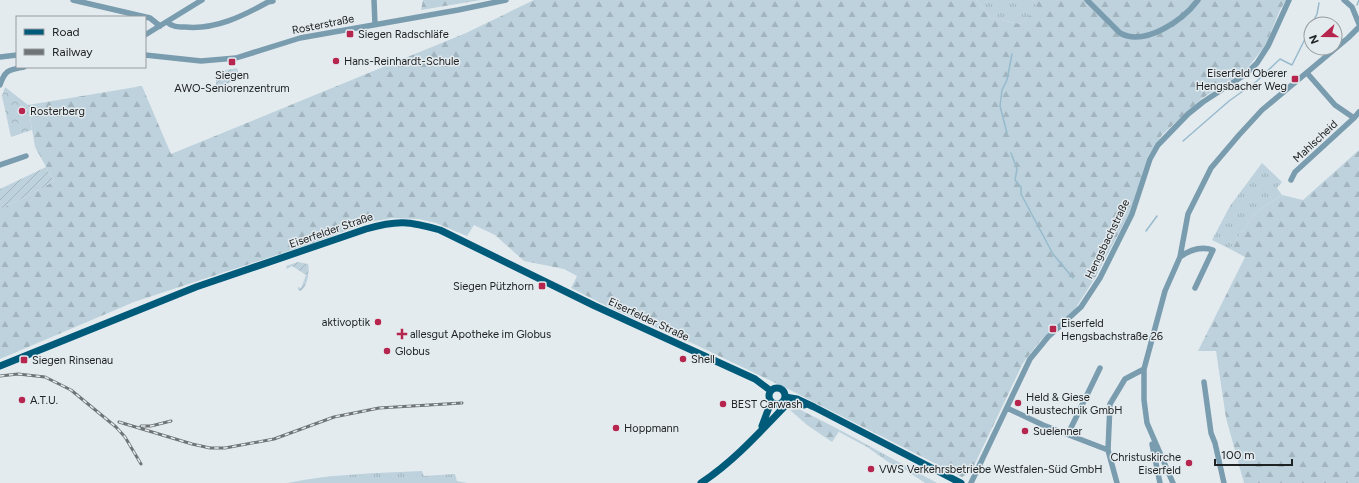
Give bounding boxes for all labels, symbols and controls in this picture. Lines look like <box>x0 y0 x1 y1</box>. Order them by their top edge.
street label: Rosterstraße <box>291 12 355 37</box>
legend <box>16 16 146 68</box>
north arrow <box>1303 16 1343 56</box>
text: Road <box>52 25 80 39</box>
place label: Siegen Radschläfe <box>358 28 449 41</box>
marker: Siegen Radschläfe <box>345 29 355 39</box>
text: N <box>1307 33 1322 46</box>
text: Railway <box>52 45 93 59</box>
place label: Hans-Reinhardt-Schule <box>344 55 459 68</box>
marker: Hans-Reinhardt-Schule <box>331 56 341 66</box>
marker: Siegen AWO-Seniorenzentrum <box>227 57 237 67</box>
place label: Eiserfeld Oberer Hengsbacher Weg <box>1196 67 1287 93</box>
place label: Siegen AWO-Seniorenzentrum <box>174 69 290 95</box>
marker: Eiserfeld Oberer Hengsbacher Weg <box>1290 74 1300 84</box>
place label: Rosterberg <box>30 105 85 118</box>
marker: Rosterberg <box>17 106 27 116</box>
street label: Mahlscheid <box>1291 118 1340 165</box>
street label: Hengsbachstraße <box>1083 197 1132 281</box>
street label: Eiserfelder Straße <box>288 210 375 251</box>
place label: Siegen Pützhorn <box>453 280 534 293</box>
marker: Siegen Pützhorn <box>537 281 547 291</box>
street label: Eiserfelder Straße <box>606 295 691 344</box>
place label: aktivoptik <box>322 316 371 329</box>
marker: aktivoptik <box>373 317 383 327</box>
place label: Eiserfeld Hengsbachstraße 26 <box>1061 317 1163 343</box>
marker: Eiserfeld Hengsbachstraße 26 <box>1048 324 1058 334</box>
place label: allesgut Apotheke im Globus <box>410 328 551 341</box>
marker: allesgut Apotheke im Globus <box>397 329 407 339</box>
place label: Globus <box>395 345 430 358</box>
marker: Globus <box>382 346 392 356</box>
place label: Shell <box>691 353 715 366</box>
place label: Siegen Rinsenau <box>32 354 113 367</box>
marker: Shell <box>678 354 688 364</box>
marker: Siegen Rinsenau <box>19 355 29 365</box>
place label: Held & Giese Haustechnik GmbH <box>1026 391 1123 417</box>
place label: A.T.U. <box>30 394 58 407</box>
marker: A.T.U. <box>17 395 27 405</box>
place label: BEST Carwash <box>731 398 802 411</box>
marker: Held & Giese Haustechnik GmbH <box>1013 398 1023 408</box>
marker: BEST Carwash <box>718 399 728 409</box>
place label: Hoppmann <box>624 422 679 435</box>
marker: Hoppmann <box>611 423 621 433</box>
place label: Suelenner <box>1033 425 1083 438</box>
marker: Suelenner <box>1020 426 1030 436</box>
scale bar <box>1215 441 1292 467</box>
text: 100 m <box>1221 448 1255 462</box>
place label: Christuskirche Eiserfeld <box>1110 451 1181 477</box>
marker: Christuskirche Eiserfeld <box>1184 458 1194 468</box>
place label: VWS Verkehrsbetriebe Westfalen-Süd GmbH <box>879 463 1103 476</box>
marker: VWS Verkehrsbetriebe Westfalen-Süd GmbH <box>866 464 876 474</box>

